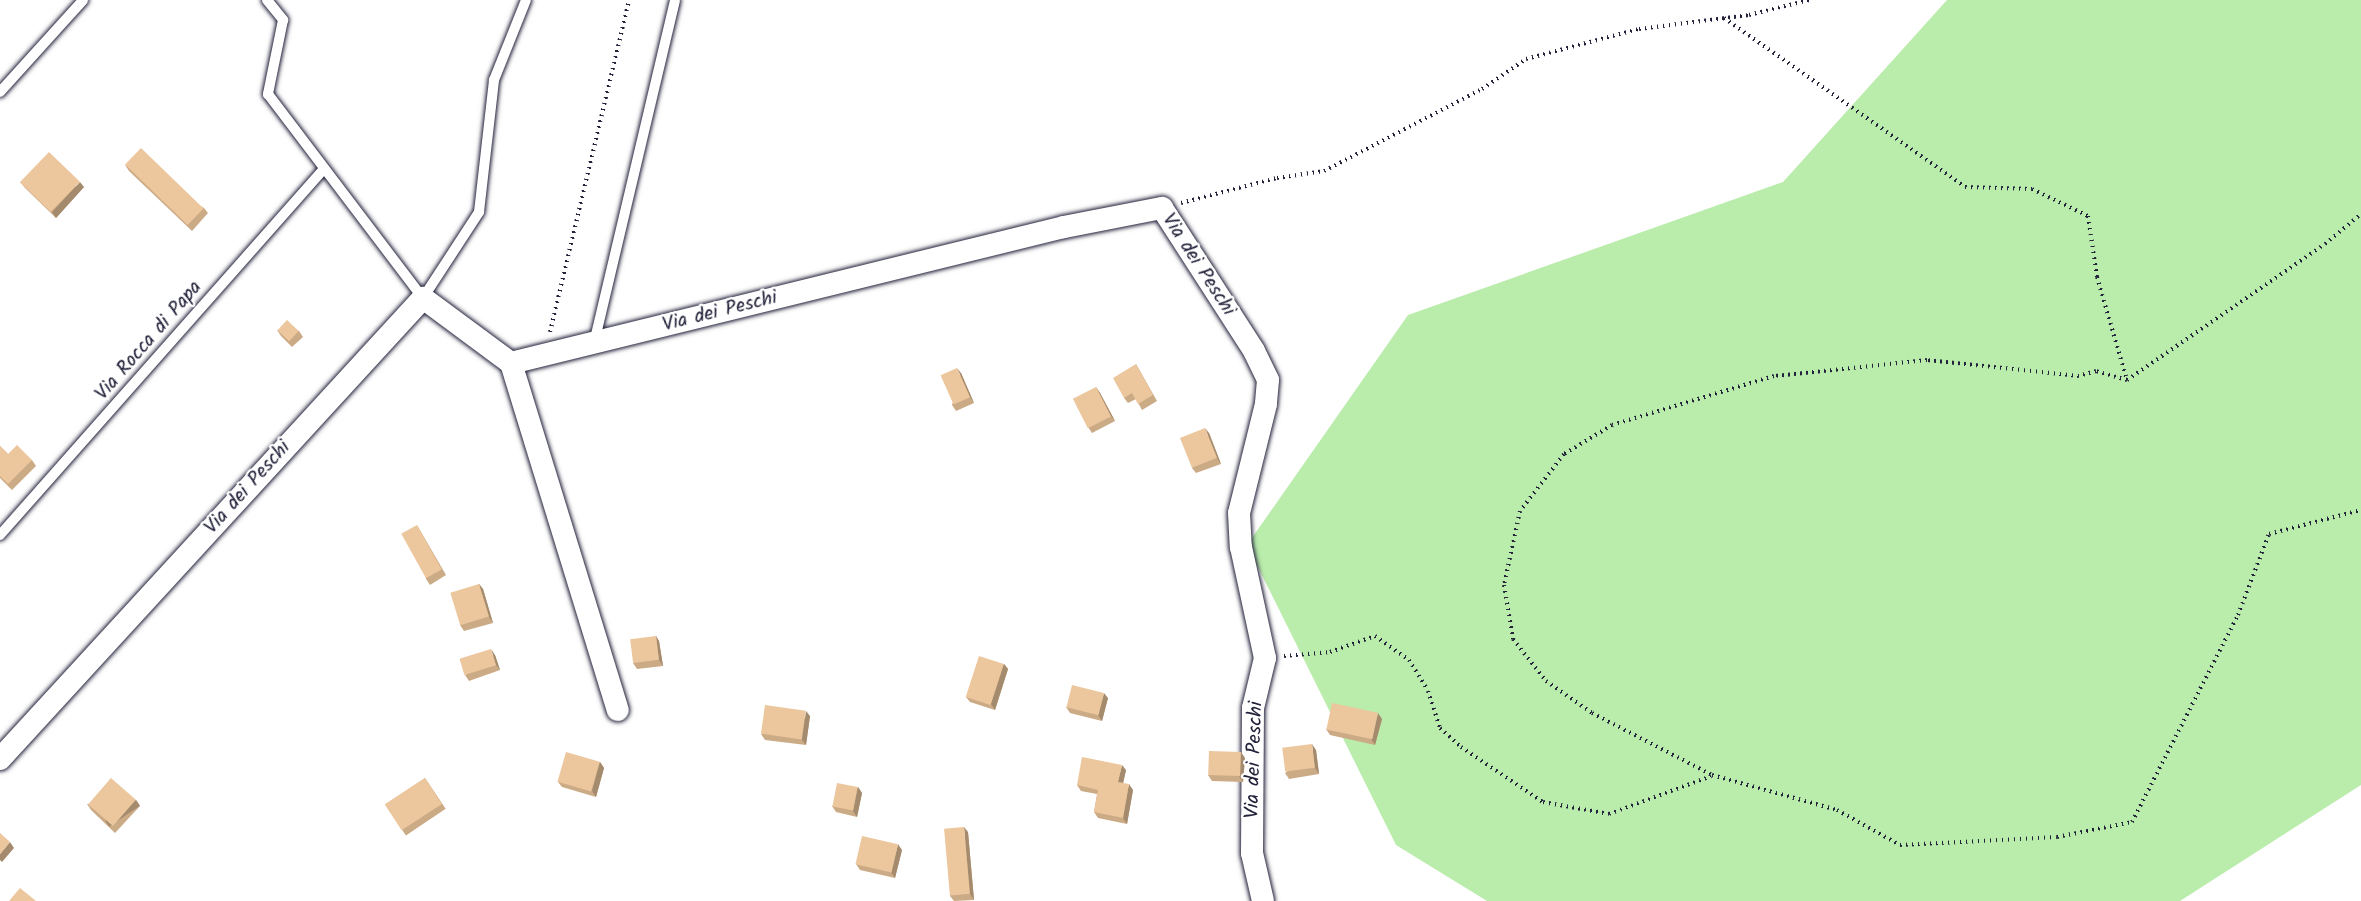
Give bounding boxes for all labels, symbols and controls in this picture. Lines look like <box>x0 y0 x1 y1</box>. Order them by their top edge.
street label: Via dei Peschi <box>1156 209 1240 321</box>
street label: Via Rocca di Papa <box>91 276 207 406</box>
street label: Via dei Peschi <box>660 286 780 338</box>
street label: Via dei Peschi <box>200 436 296 540</box>
street label: Via dei Peschi <box>1241 701 1269 819</box>

